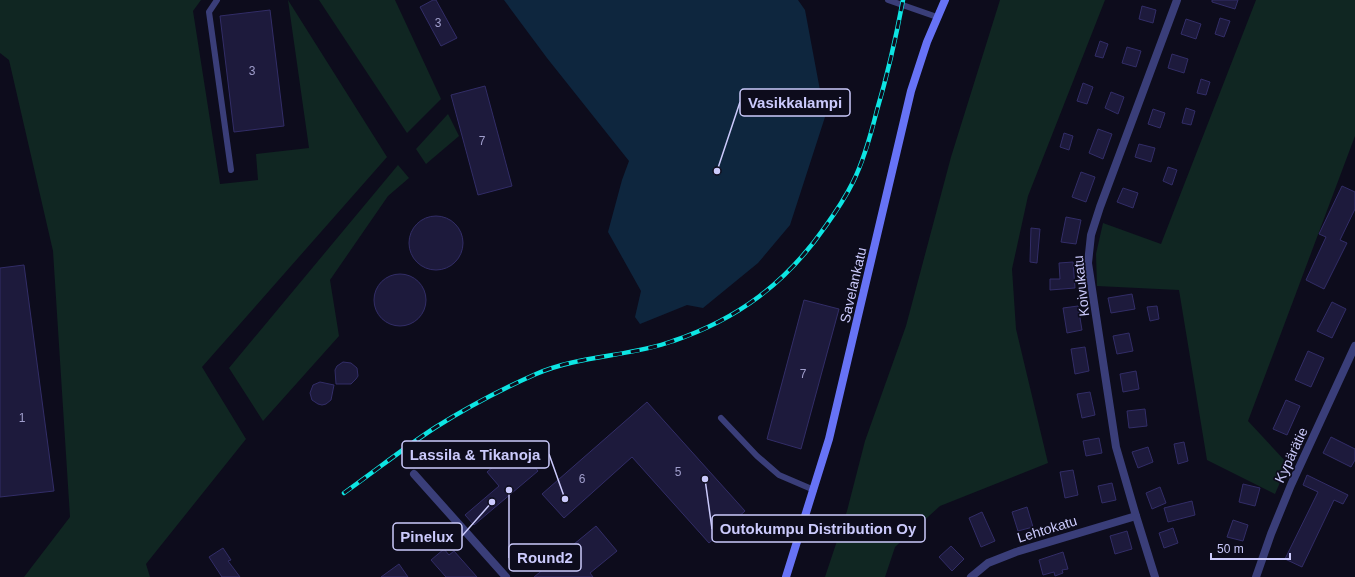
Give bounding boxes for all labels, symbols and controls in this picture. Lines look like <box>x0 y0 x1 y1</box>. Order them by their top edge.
house number: 3 <box>435 16 442 30</box>
house number: 3 <box>249 64 256 78</box>
callout: Vasikkalampi <box>740 89 850 116</box>
text: Vasikkalampi <box>748 94 842 111</box>
house number: 7 <box>479 134 486 148</box>
street label: Savelankatu <box>837 246 869 324</box>
street label: Koivukatu <box>1070 255 1092 317</box>
house number: 7 <box>800 367 807 381</box>
house number: 1 <box>19 411 26 425</box>
street label: Kypärätie <box>1271 425 1311 485</box>
callout: Lassila & Tikanoja <box>402 441 549 468</box>
text: Lassila & Tikanoja <box>410 446 541 463</box>
house number: 5 <box>675 465 682 479</box>
house number: 6 <box>579 472 586 486</box>
street label: Lehtokatu <box>1015 512 1079 546</box>
callout: Outokumpu Distribution Oy <box>712 515 925 542</box>
text: Outokumpu Distribution Oy <box>720 520 917 537</box>
callout: Pinelux <box>393 523 462 550</box>
text: Pinelux <box>400 528 454 545</box>
scale bar <box>1211 535 1290 561</box>
text: 50 m <box>1217 542 1244 556</box>
callout: Round2 <box>509 544 581 571</box>
text: Round2 <box>517 549 573 566</box>

